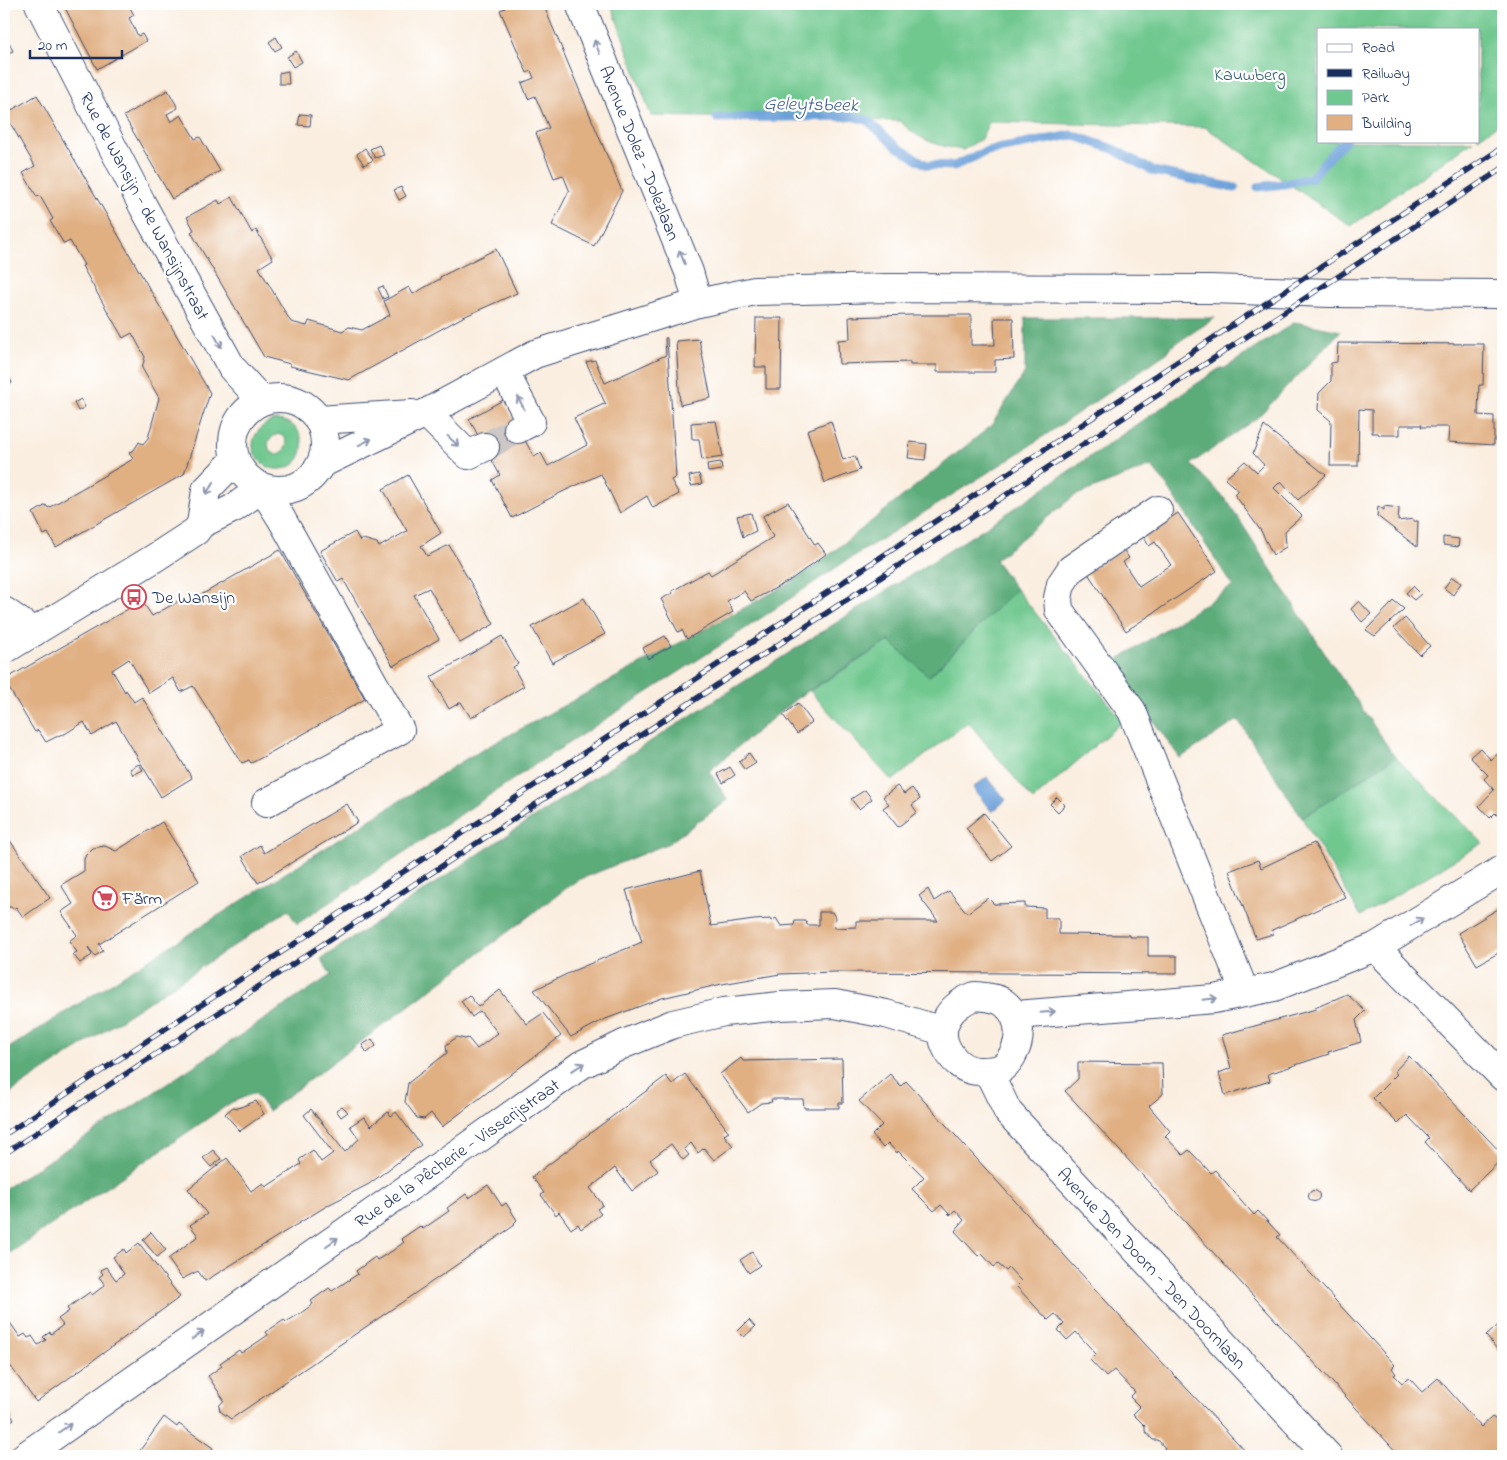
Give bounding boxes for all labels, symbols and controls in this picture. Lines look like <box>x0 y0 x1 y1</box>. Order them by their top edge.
scale bar <box>30 28 122 60</box>
legend <box>1317 28 1480 142</box>
text: 20 m <box>38 35 68 57</box>
text: Road <box>1362 37 1395 59</box>
one-way arrow <box>592 40 601 55</box>
street label: Avenue Dolez - Dolezlaan <box>591 62 685 245</box>
park label: Kauwberg <box>1214 63 1286 90</box>
text: Railway <box>1362 63 1410 86</box>
text: Park <box>1362 87 1390 109</box>
street label: Rue de Wansijn - de Wansijnstraat <box>72 88 215 326</box>
water label: Geleytsbeek <box>764 91 859 120</box>
text: Building <box>1361 113 1411 136</box>
one-way arrow <box>677 250 687 265</box>
one-way arrow <box>213 333 223 347</box>
one-way arrow <box>516 395 526 410</box>
one-way arrow <box>447 435 459 447</box>
one-way arrow <box>357 437 372 446</box>
one-way arrow <box>205 481 216 495</box>
bus stop icon: De Wansijn <box>121 584 147 610</box>
place label: De Wansijn <box>151 586 235 612</box>
supermarket icon: Färm <box>92 885 118 911</box>
place label: Färm <box>121 887 162 913</box>
one-way arrow <box>1409 916 1423 926</box>
one-way arrow <box>1201 994 1217 1004</box>
one-way arrow <box>1040 1008 1056 1017</box>
one-way arrow <box>571 1062 585 1072</box>
street label: Rue de la Pêcherie - Visserijstraat <box>350 1074 566 1236</box>
street label: Avenue Den Doorn - Den Doornlaan <box>1050 1163 1251 1376</box>
one-way arrow <box>324 1237 338 1247</box>
one-way arrow <box>191 1330 205 1340</box>
one-way arrow <box>58 1423 72 1433</box>

